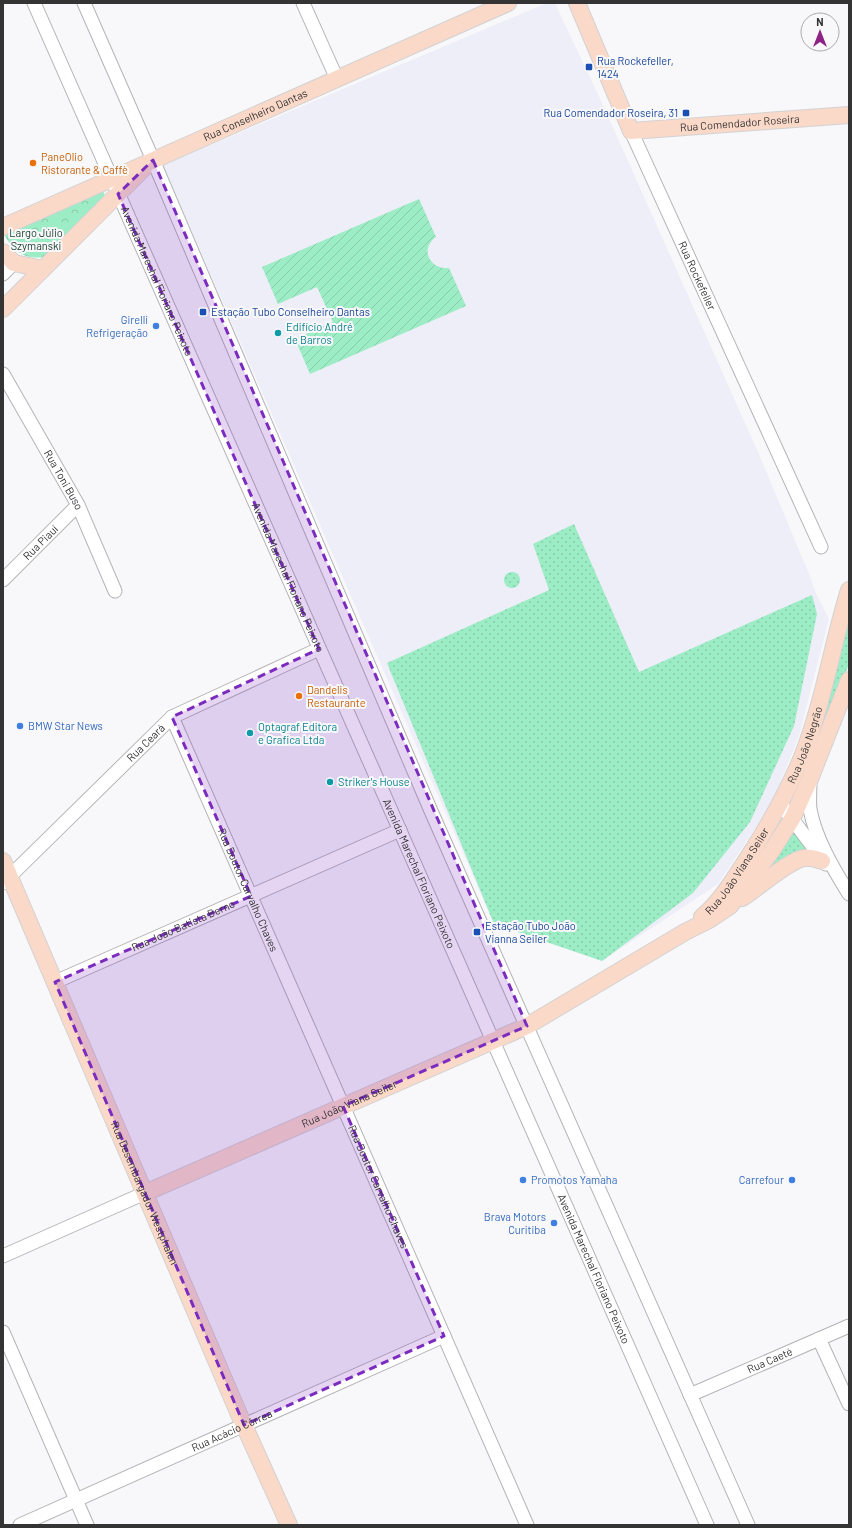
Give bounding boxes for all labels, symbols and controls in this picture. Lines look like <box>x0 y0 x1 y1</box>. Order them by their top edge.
north arrow <box>800 12 840 52</box>
text: N <box>816 15 824 28</box>
place label: Rua Rockefeller, 1424 <box>597 54 674 80</box>
marker: Rua Rockefeller, 1424 <box>584 62 594 72</box>
street label: Rua Conselheiro Dantas <box>201 86 309 143</box>
place label: Rua Comendador Roseira, 31 <box>544 106 678 119</box>
marker: Rua Comendador Roseira, 31 <box>681 108 691 118</box>
street label: Rua Comendador Roseira <box>679 112 800 133</box>
place label: PaneOlio Ristorante & Caffè <box>41 150 128 176</box>
marker: PaneOlio Ristorante & Caffè <box>28 158 38 168</box>
street label: Avenida Marechal Floriano Peixoto <box>119 204 196 358</box>
park label: Largo Júlio Szymanski <box>9 226 63 252</box>
street label: Rua Rockefeller <box>676 239 719 312</box>
place label: Estação Tubo Conselheiro Dantas <box>211 305 370 318</box>
marker: Estação Tubo Conselheiro Dantas <box>198 307 208 317</box>
place label: Girelli Refrigeração <box>86 313 148 339</box>
place label: Edifício André de Barros <box>286 320 353 346</box>
marker: Girelli Refrigeração <box>151 321 161 331</box>
marker: Edifício André de Barros <box>273 328 283 338</box>
street label: Rua Toni Buso <box>42 447 86 511</box>
street label: Avenida Marechal Floriano Peixoto <box>250 500 327 654</box>
street label: Rua Piauí <box>20 522 61 562</box>
place label: Dandelis Restaurante <box>307 683 366 709</box>
marker: Dandelis Restaurante <box>294 691 304 701</box>
street label: Rua João Negrão <box>784 705 824 785</box>
place label: BMW Star News <box>28 719 103 732</box>
place label: Optagraf Editora e Grafica Ltda <box>258 720 337 746</box>
marker: BMW Star News <box>15 721 25 731</box>
street label: Rua Ceará <box>124 721 167 764</box>
marker: Optagraf Editora e Grafica Ltda <box>245 728 255 738</box>
place label: Striker's House <box>338 775 410 788</box>
marker: Striker's House <box>325 777 335 787</box>
street label: Avenida Marechal Floriano Peixoto <box>381 797 458 950</box>
street label: Rua João Viana Seiler <box>702 825 771 917</box>
street label: Rua Doutor Carvalho Chaves <box>216 826 281 954</box>
street label: Rua João Batista Berno <box>129 897 237 954</box>
place label: Estação Tubo João Vianna Seiler <box>485 919 576 945</box>
marker: Estação Tubo João Vianna Seiler <box>472 927 482 937</box>
street label: Rua João Viana Seiler <box>299 1077 399 1130</box>
street label: Rua Desembargador Westphalen <box>109 1119 181 1267</box>
street label: Rua Doutor Carvalho Chaves <box>346 1123 412 1250</box>
place label: Promotos Yamaha <box>531 1173 617 1186</box>
place label: Carrefour <box>739 1173 784 1186</box>
marker: Promotos Yamaha <box>518 1175 528 1185</box>
marker: Carrefour <box>787 1175 797 1185</box>
street label: Avenida Marechal Floriano Peixoto <box>555 1192 633 1345</box>
place label: Brava Motors Curitiba <box>484 1210 546 1236</box>
marker: Brava Motors Curitiba <box>549 1218 559 1228</box>
street label: Rua Caeté <box>745 1344 794 1375</box>
street label: Rua Acácio Côrrea <box>189 1406 274 1454</box>

